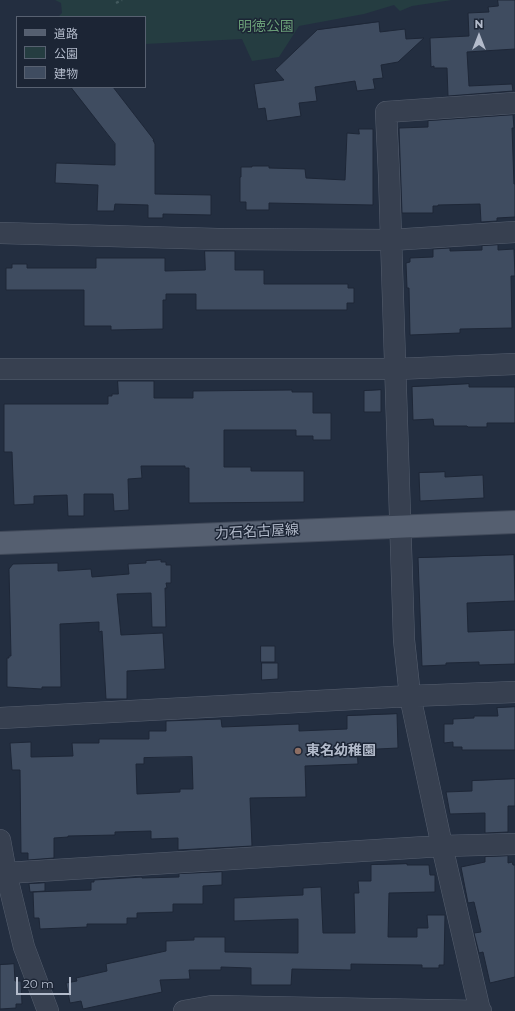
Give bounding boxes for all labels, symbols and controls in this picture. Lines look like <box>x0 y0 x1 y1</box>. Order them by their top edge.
legend <box>16 16 146 88</box>
north arrow <box>459 16 499 56</box>
text: N <box>475 17 483 31</box>
park label: 明徳公園 <box>238 19 294 35</box>
text: 道路 <box>54 26 78 41</box>
text: 公園 <box>54 46 78 61</box>
text: 建物 <box>54 66 78 81</box>
street label: 力石名古屋線 <box>215 521 299 543</box>
place label: 東名幼稚園 <box>306 743 376 759</box>
marker: 東名幼稚園 <box>293 746 303 756</box>
scale bar <box>18 969 73 995</box>
text: 20 m <box>23 976 54 991</box>

